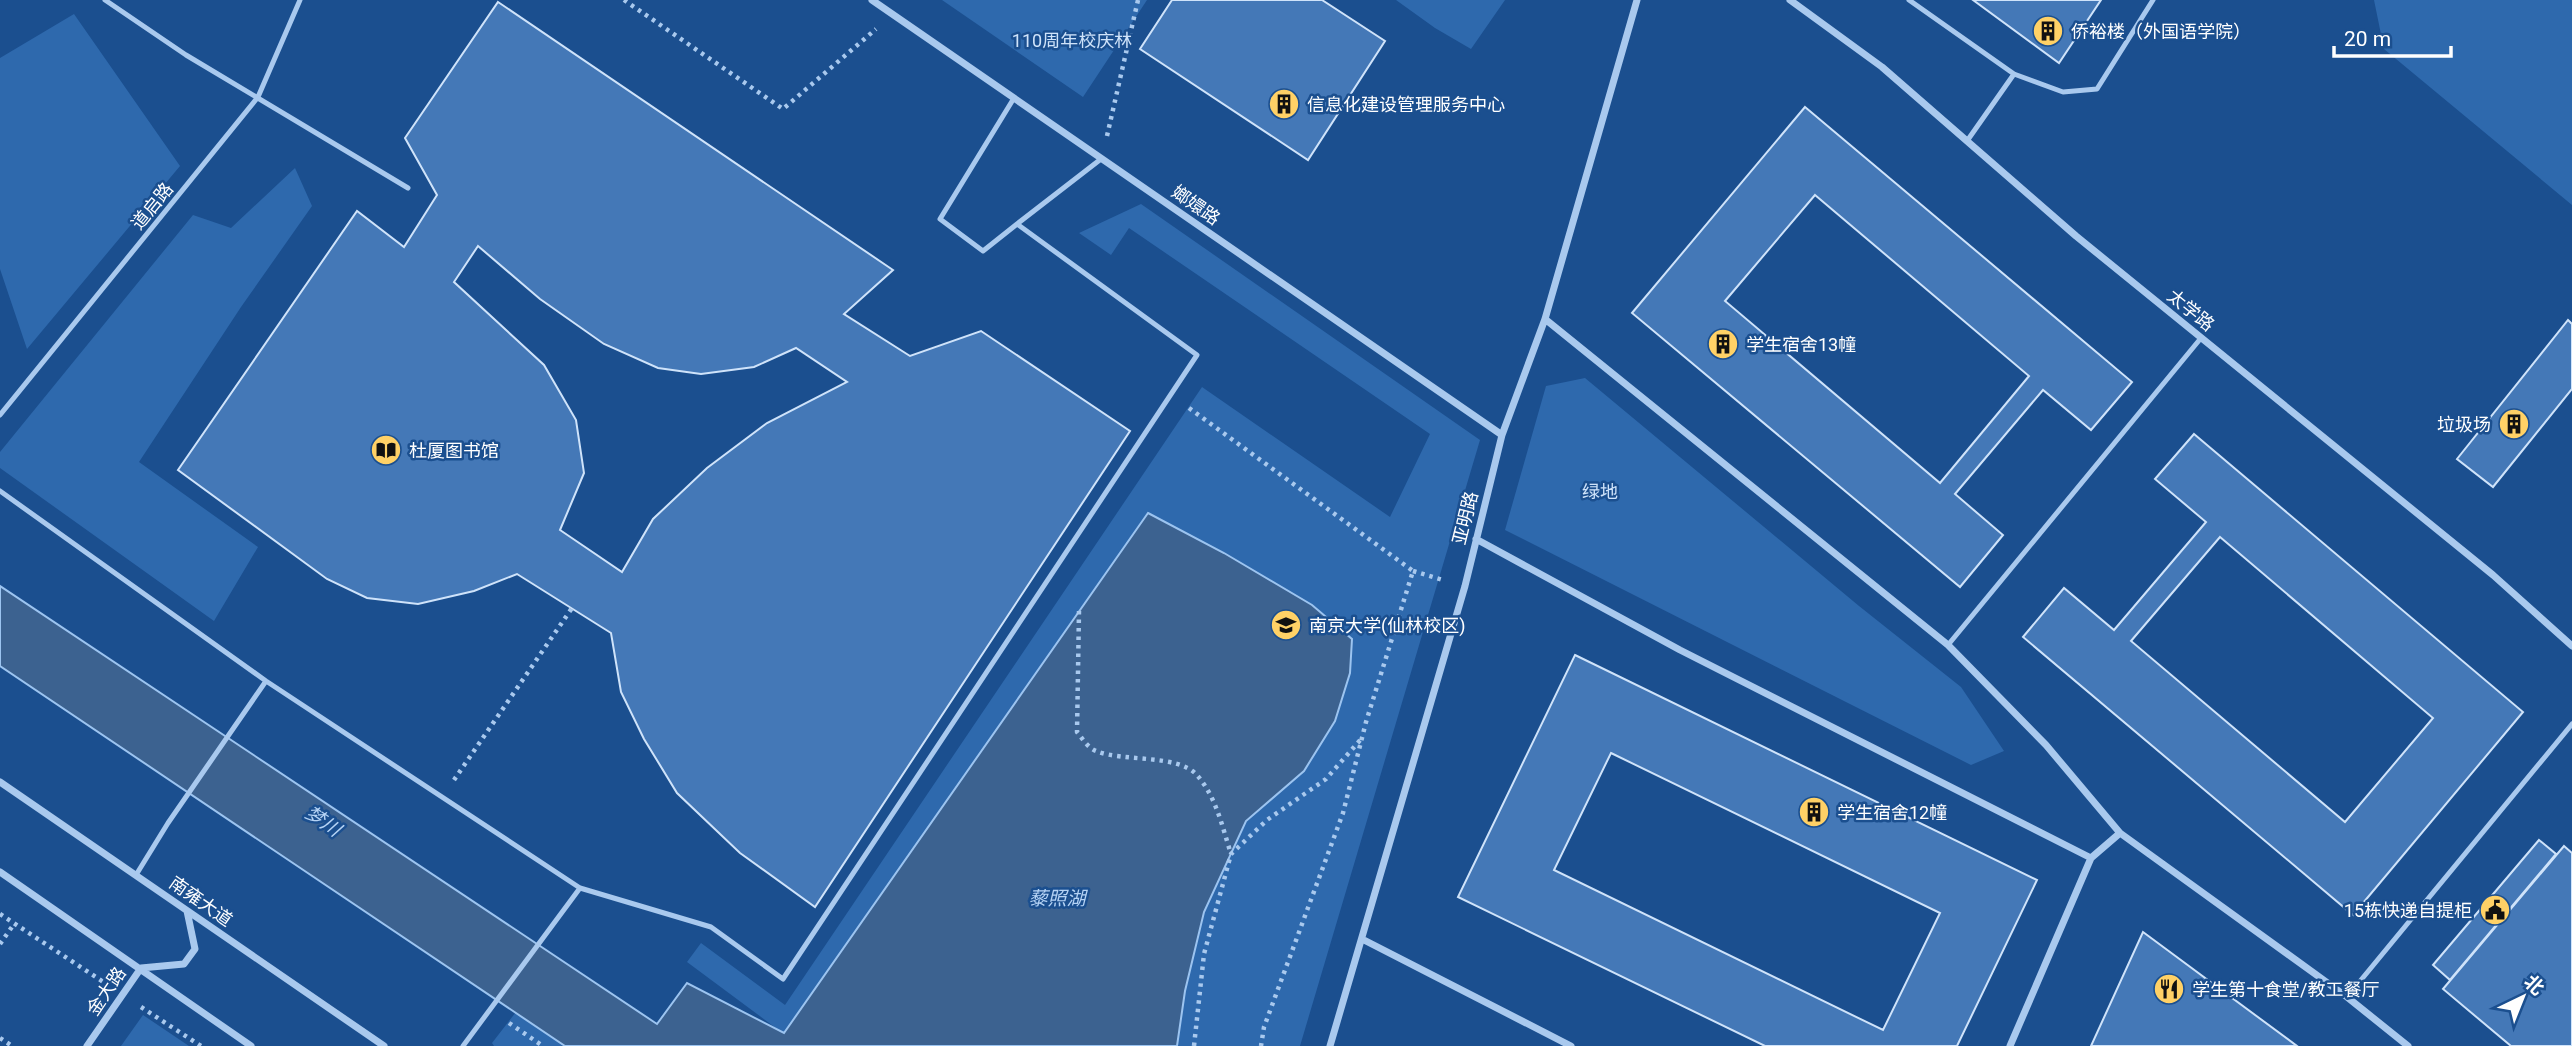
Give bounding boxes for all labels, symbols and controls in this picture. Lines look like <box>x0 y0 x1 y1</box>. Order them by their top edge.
building icon: 侨裕楼（外国语学院） <box>2031 14 2065 48</box>
scale bar <box>2334 14 2451 58</box>
place label: 侨裕楼（外国语学院） <box>2071 21 2251 42</box>
text: 20 m <box>2344 27 2391 51</box>
park label: 110周年校庆林 <box>1012 30 1132 51</box>
building icon: 信息化建设管理服务中心 <box>1267 87 1301 121</box>
place label: 信息化建设管理服务中心 <box>1307 94 1505 115</box>
street label: 道启路 <box>127 178 177 234</box>
street label: 嫏嬛路 <box>1168 181 1224 229</box>
street label: 太学路 <box>2163 285 2219 335</box>
building icon: 学生宿舍13幢 <box>1706 327 1740 361</box>
place label: 学生宿舍13幢 <box>1746 334 1856 355</box>
building icon: 垃圾场 <box>2497 407 2531 441</box>
place label: 垃圾场 <box>2437 414 2491 435</box>
library icon: 杜厦图书馆 <box>369 433 403 467</box>
place label: 杜厦图书馆 <box>409 440 499 461</box>
park label: 绿地 <box>1582 481 1618 502</box>
street label: 亚明路 <box>1448 489 1482 547</box>
school or university icon: 南京大学(仙林校区) <box>1269 608 1303 642</box>
place label: 南京大学(仙林校区) <box>1309 615 1465 637</box>
building icon: 学生宿舍12幢 <box>1797 795 1831 829</box>
water label: 梦川 <box>301 801 347 842</box>
place label: 学生宿舍12幢 <box>1837 802 1947 823</box>
street label: 南雍大道 <box>165 872 237 930</box>
water label: 藜照湖 <box>1028 887 1088 910</box>
public building icon: 15栋快递自提柜 <box>2478 893 2512 927</box>
place label: 15栋快递自提柜 <box>2344 900 2472 921</box>
north arrow <box>2488 962 2558 1032</box>
street label: 金大路 <box>82 963 130 1019</box>
text: 北 <box>2519 970 2549 1000</box>
restaurant icon: 学生第十食堂/教工餐厅 <box>2152 972 2186 1006</box>
place label: 学生第十食堂/教工餐厅 <box>2192 979 2379 1000</box>

